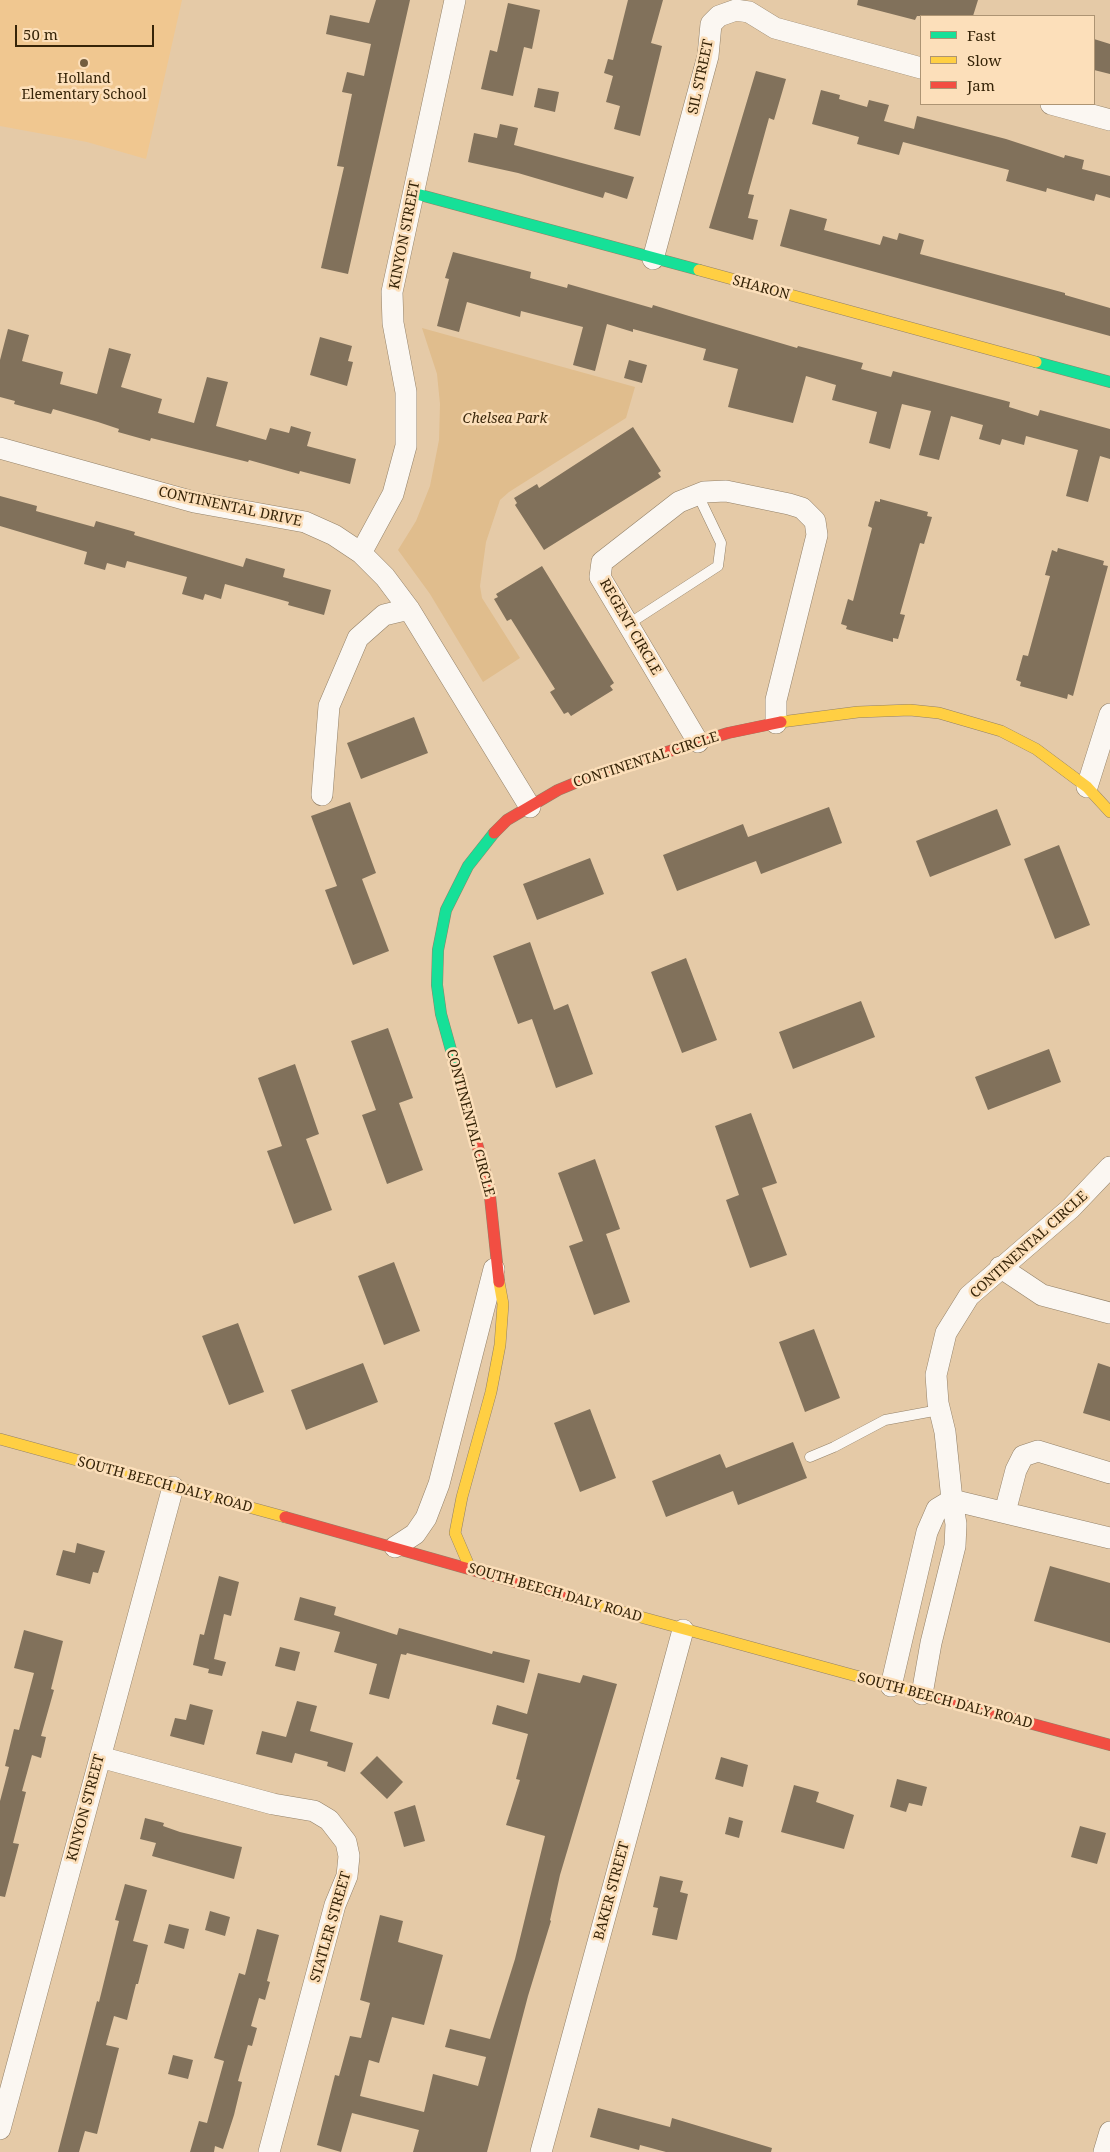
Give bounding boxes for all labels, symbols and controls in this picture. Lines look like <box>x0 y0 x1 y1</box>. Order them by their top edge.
scale bar <box>18 15 156 47</box>
legend <box>920 15 1095 105</box>
text: 50 m <box>23 24 58 44</box>
text: Fast <box>967 25 996 45</box>
street label: SIL STREET <box>685 38 717 116</box>
text: Slow <box>967 50 1001 70</box>
marker: Holland Elementary School <box>78 57 90 69</box>
place label: Holland Elementary School <box>21 71 147 104</box>
text: Jam <box>967 75 995 95</box>
street label: KINYON STREET <box>386 180 424 290</box>
street label: SHARON <box>731 272 791 304</box>
park label: Chelsea Park <box>463 411 547 427</box>
street label: CONTINENTAL DRIVE <box>157 484 303 530</box>
street label: REGENT CIRCLE <box>596 576 664 678</box>
street label: CONTINENTAL CIRCLE <box>571 729 721 791</box>
street label: CONTINENTAL CIRCLE <box>442 1047 498 1199</box>
street label: CONTINENTAL CIRCLE <box>967 1188 1091 1302</box>
street label: SOUTH BEECH DALY ROAD <box>76 1454 254 1516</box>
street label: SOUTH BEECH DALY ROAD <box>466 1560 644 1626</box>
street label: SOUTH BEECH DALY ROAD <box>856 1670 1034 1732</box>
street label: KINYON STREET <box>64 1753 108 1863</box>
street label: BAKER STREET <box>591 1840 633 1942</box>
street label: STATLER STREET <box>307 1870 355 1984</box>

